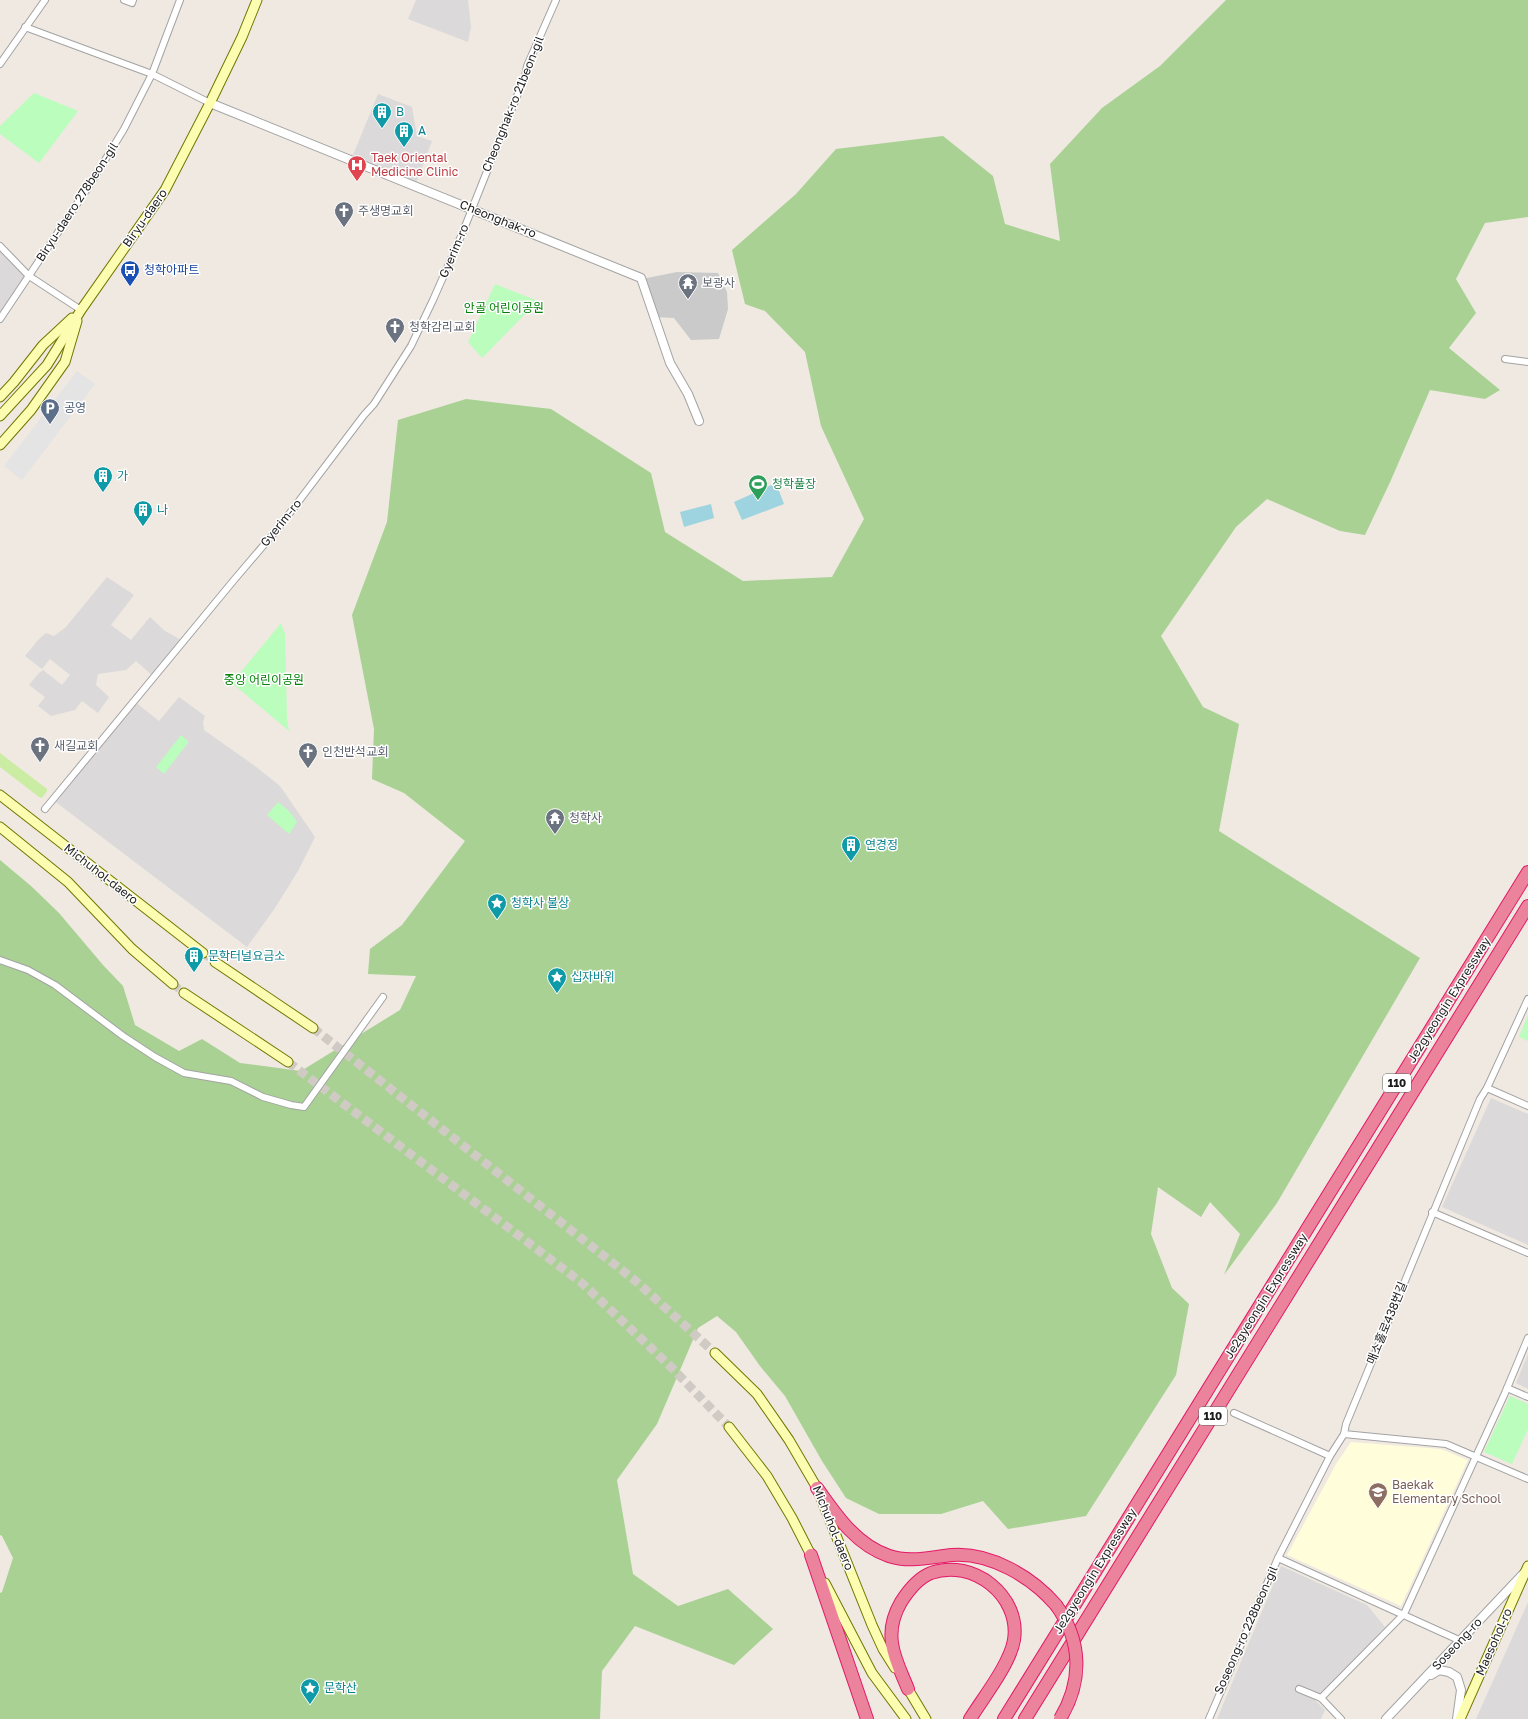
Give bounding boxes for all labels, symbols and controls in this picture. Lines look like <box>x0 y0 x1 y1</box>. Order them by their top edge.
street label: Cheonghak-ro 21beon-gil <box>478 34 547 174</box>
building icon: B <box>371 101 393 129</box>
place label: B <box>396 104 404 119</box>
building icon: A <box>393 120 415 148</box>
place label: A <box>418 123 426 138</box>
street label: Biryu-daero 278beon-gil <box>32 139 121 264</box>
place label: Taek Oriental Medicine Clinic <box>371 150 459 179</box>
hospital icon: Taek Oriental Medicine Clinic <box>346 154 368 182</box>
street label: Biryu-daero <box>119 186 170 250</box>
street label: Cheonghak-ro <box>458 196 539 241</box>
church icon: 주생명교회 <box>333 200 355 228</box>
place label: 주생명교회 <box>358 203 413 218</box>
street label: Gyerim-ro <box>436 222 472 280</box>
bus stop icon: 청학아파트 <box>119 259 141 287</box>
place label: 청학아파트 <box>144 262 199 277</box>
temple icon: 보광사 <box>677 272 699 300</box>
place label: 보광사 <box>702 275 735 290</box>
park label: 안골 어린이공원 <box>464 300 544 315</box>
church icon: 청학감리교회 <box>384 316 406 344</box>
place label: 청학감리교회 <box>409 319 475 334</box>
parking icon: 공영 <box>39 397 61 425</box>
place label: 공영 <box>64 400 86 415</box>
building icon: 가 <box>92 465 114 493</box>
place label: 가 <box>117 468 128 483</box>
sports icon: 청학풀장 <box>747 473 769 501</box>
place label: 청학풀장 <box>772 476 816 491</box>
street label: Gyerim-ro <box>257 496 304 549</box>
building icon: 나 <box>132 499 154 527</box>
place label: 나 <box>157 502 168 517</box>
park label: 중앙 어린이공원 <box>224 672 304 687</box>
church icon: 새길교회 <box>29 735 51 763</box>
place label: 새길교회 <box>54 738 98 753</box>
church icon: 인천반석교회 <box>297 741 319 769</box>
place label: 인천반석교회 <box>322 744 388 759</box>
temple icon: 청학사 <box>544 807 566 835</box>
place label: 청학사 <box>569 810 602 825</box>
building icon: 연경정 <box>840 834 862 862</box>
place label: 연경정 <box>865 837 898 852</box>
street label: Michuhol-daero <box>61 840 141 907</box>
place icon: 청학사 불상 <box>486 892 508 920</box>
place label: 청학사 불상 <box>511 895 569 910</box>
street label: Je2gyeongin Expressway <box>1404 934 1494 1065</box>
building icon: 문학터널요금소 <box>183 945 205 973</box>
place label: 문학터널요금소 <box>208 948 285 963</box>
place icon: 십자바위 <box>546 966 568 994</box>
place label: 십자바위 <box>571 969 615 984</box>
road number: 110 <box>1383 1074 1411 1092</box>
street label: Je2gyeongin Expressway <box>1221 1230 1311 1361</box>
street label: 매소홀로438번길 <box>1363 1279 1410 1366</box>
road number: 110 <box>1199 1407 1227 1425</box>
place label: Baekak Elementary School <box>1392 1477 1501 1506</box>
school or university icon: Baekak Elementary School <box>1367 1481 1389 1509</box>
street label: Michuhol-daero <box>810 1483 857 1572</box>
street label: Je2gyeongin Expressway <box>1050 1505 1140 1636</box>
street label: Soseong-ro 228beon-gil <box>1210 1563 1281 1696</box>
street label: Maesohol-ro <box>1472 1606 1515 1678</box>
street label: Soseong-ro <box>1428 1614 1485 1673</box>
place icon: 문학산 <box>299 1677 321 1705</box>
place label: 문학산 <box>324 1680 357 1695</box>

